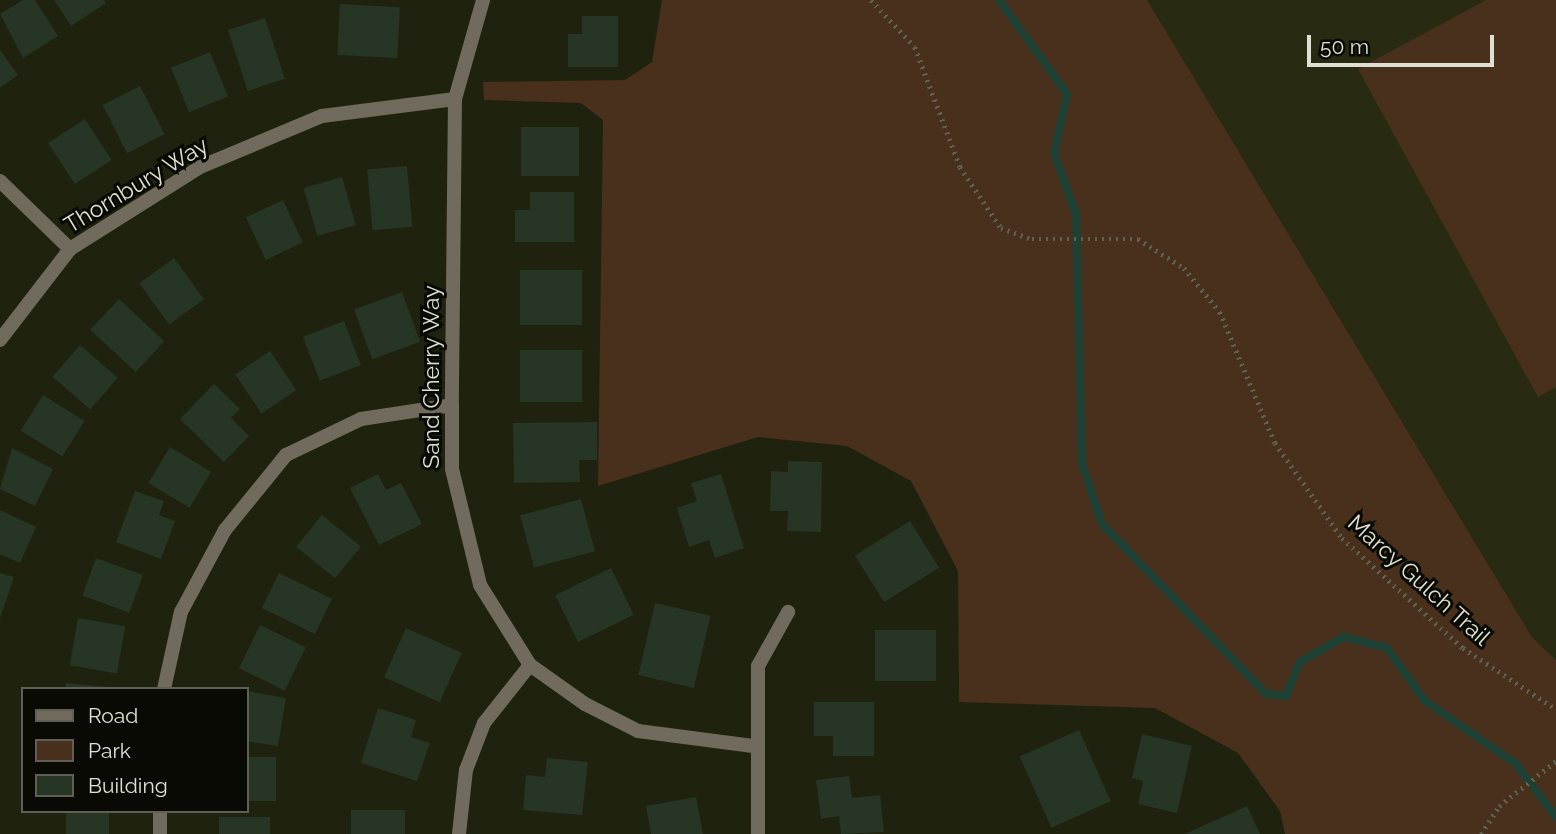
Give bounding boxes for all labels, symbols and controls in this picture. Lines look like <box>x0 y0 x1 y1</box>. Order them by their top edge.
scale bar <box>1311 21 1498 65</box>
text: 50 m <box>1320 34 1369 59</box>
street label: Thornbury Way <box>58 131 214 239</box>
street label: Sand Cherry Way <box>417 285 445 469</box>
street label: Marcy Gulch Trail <box>1342 508 1496 652</box>
legend <box>21 687 248 813</box>
text: Road <box>88 703 138 728</box>
text: Park <box>88 738 131 763</box>
text: Building <box>88 773 168 798</box>

